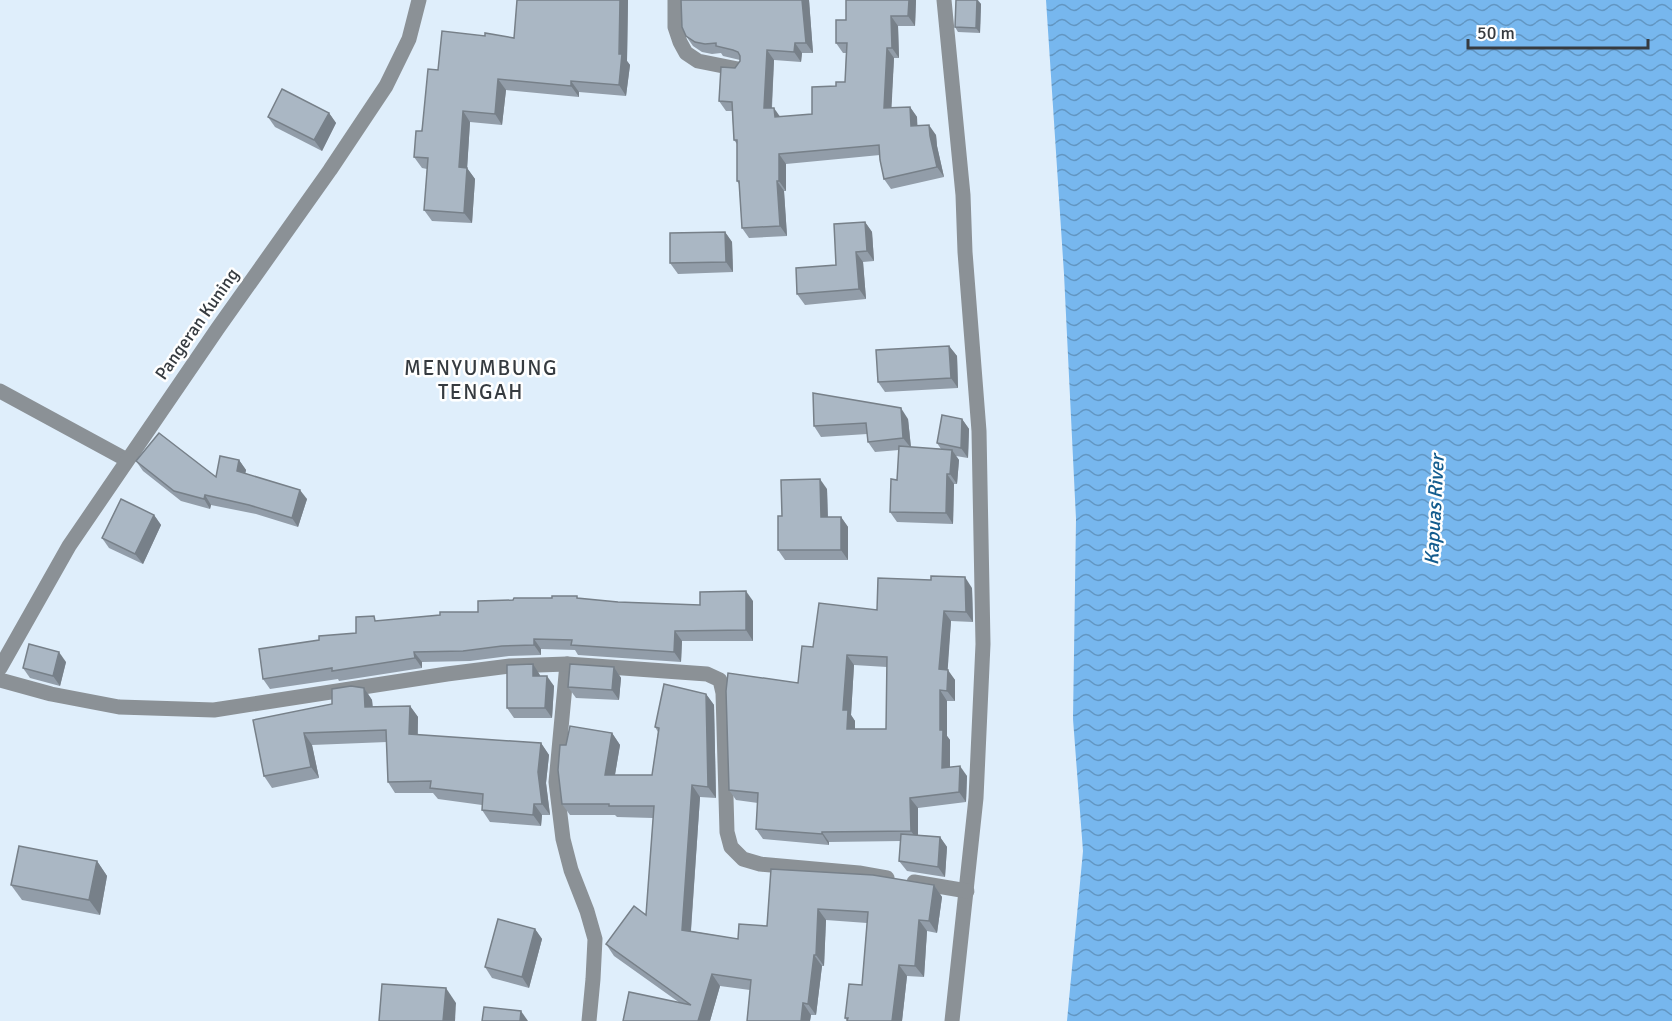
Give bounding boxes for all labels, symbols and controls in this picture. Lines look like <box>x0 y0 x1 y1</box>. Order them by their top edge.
scale bar <box>1468 12 1648 50</box>
text: 50 m <box>1477 22 1515 44</box>
street label: Pangeran Kuning <box>150 264 244 384</box>
district label: MENYUMBUNG TENGAH <box>404 355 558 405</box>
water label: Kapuas River <box>1419 452 1450 566</box>

